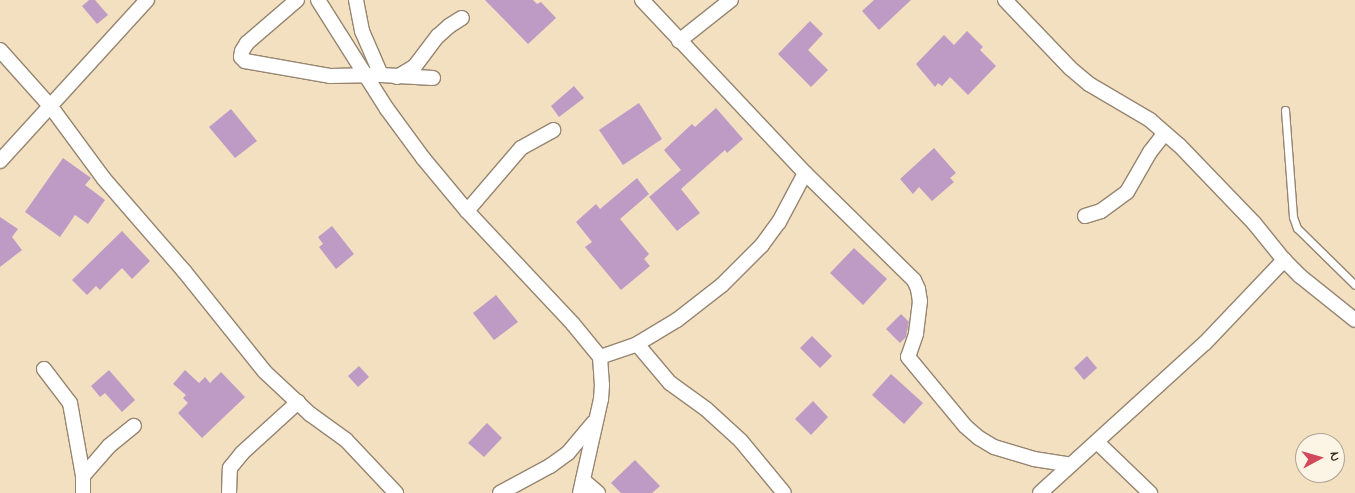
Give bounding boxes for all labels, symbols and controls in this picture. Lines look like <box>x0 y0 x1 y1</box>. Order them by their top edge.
north arrow <box>1295 433 1345 483</box>
text: N <box>1323 451 1345 462</box>

